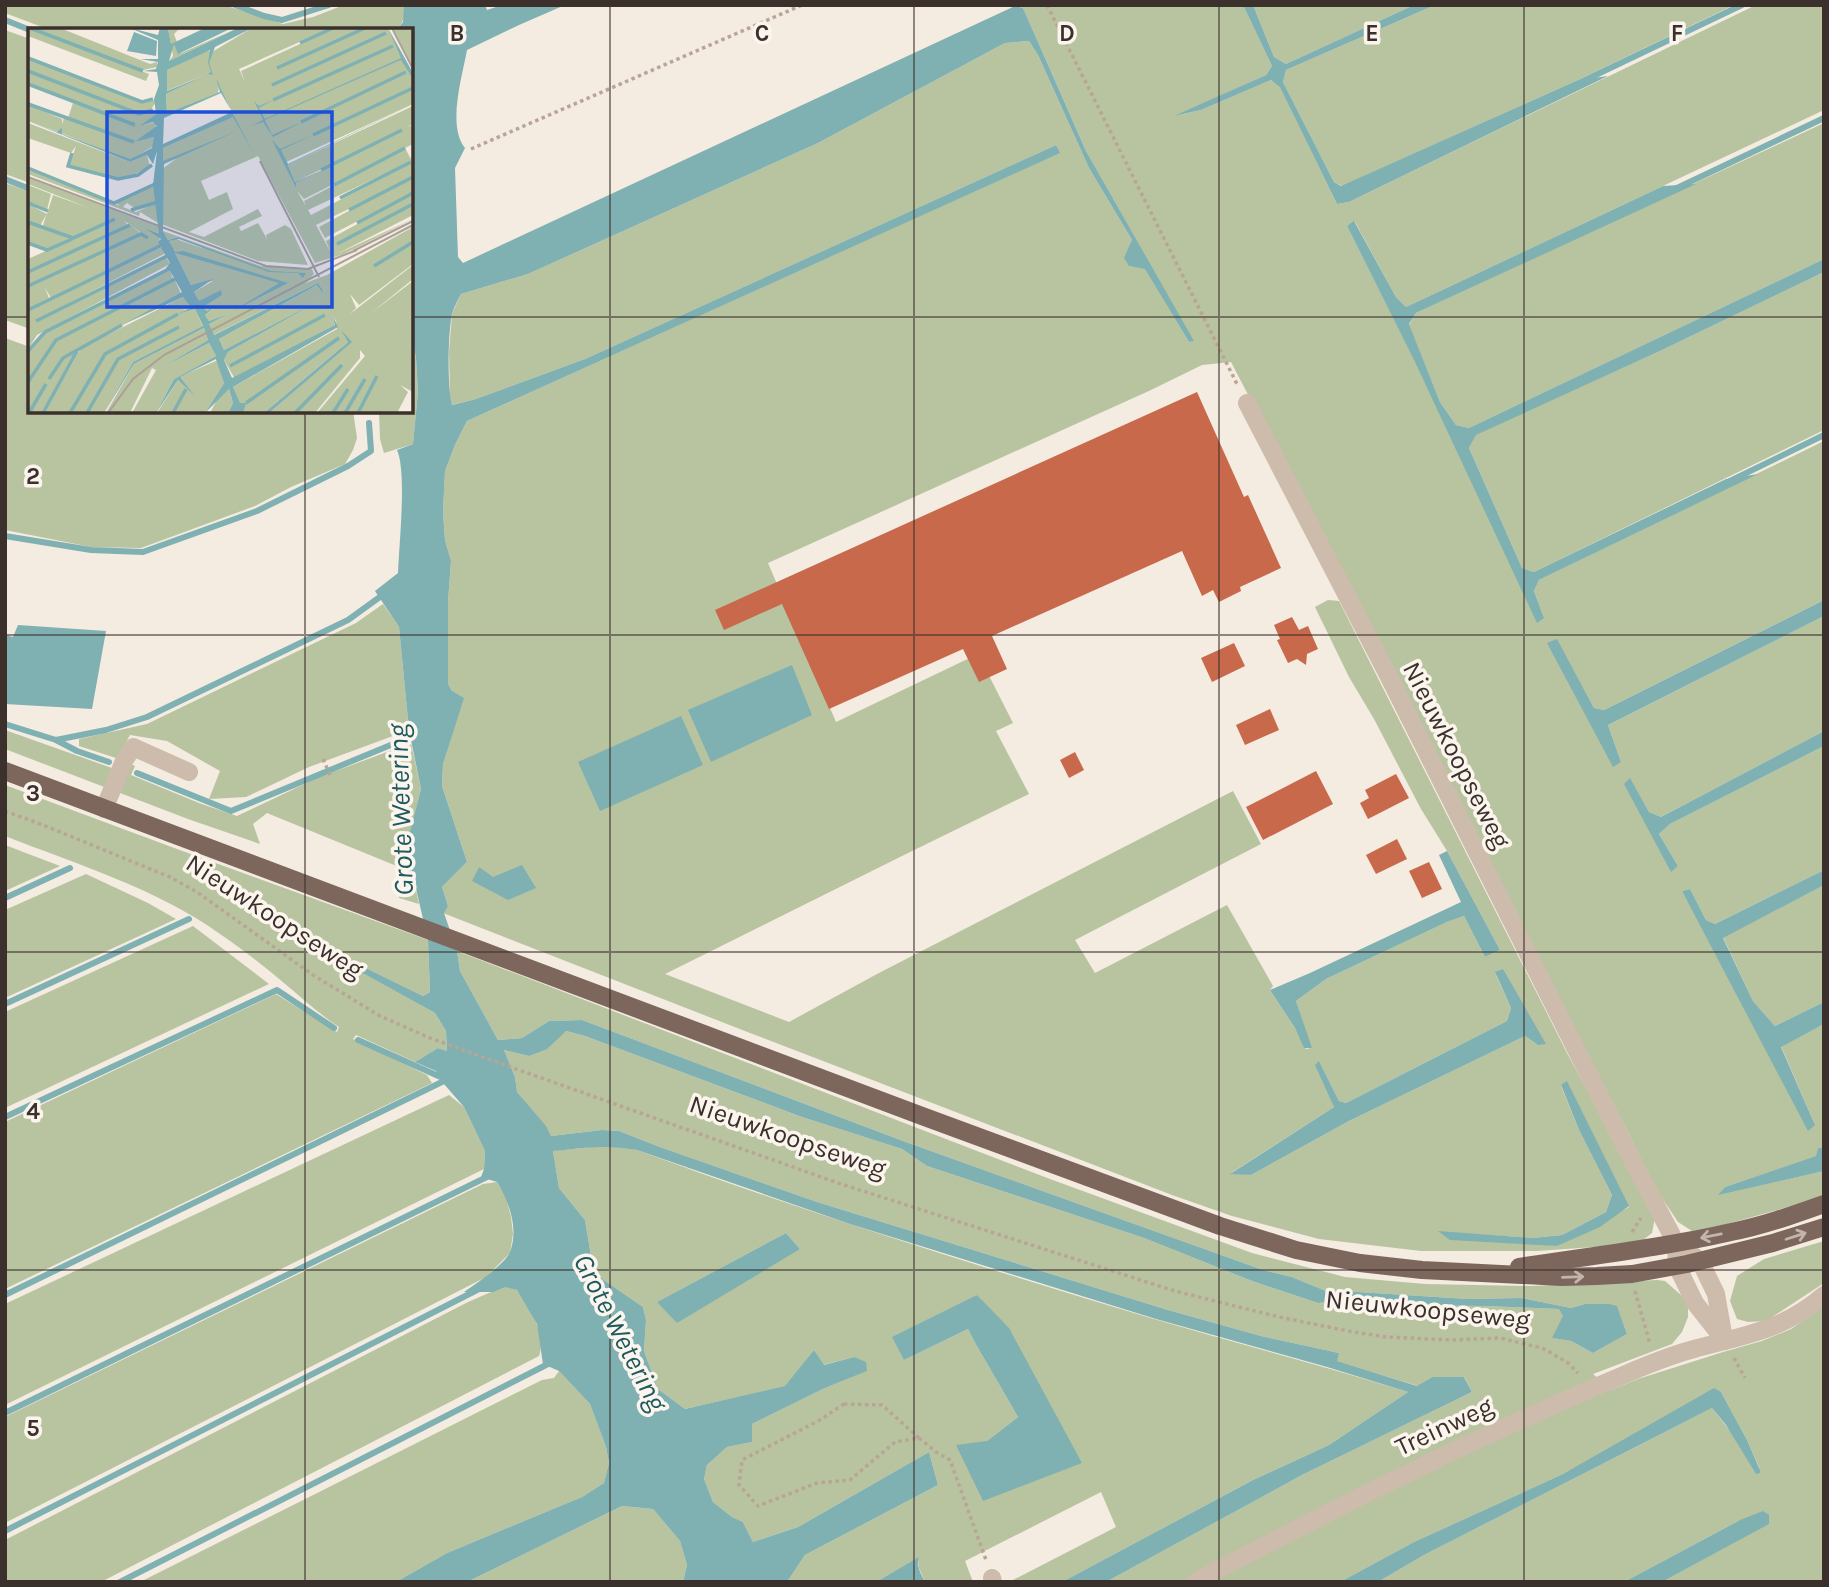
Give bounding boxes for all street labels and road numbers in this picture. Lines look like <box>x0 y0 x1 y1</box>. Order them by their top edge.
street label: Nieuwkoopseweg <box>1396 657 1517 854</box>
street label: Nieuwkoopseweg <box>180 847 370 986</box>
street label: Nieuwkoopseweg <box>686 1088 890 1185</box>
street label: Nieuwkoopseweg <box>1324 1283 1532 1336</box>
street label: Treinweg <box>1390 1390 1498 1463</box>

